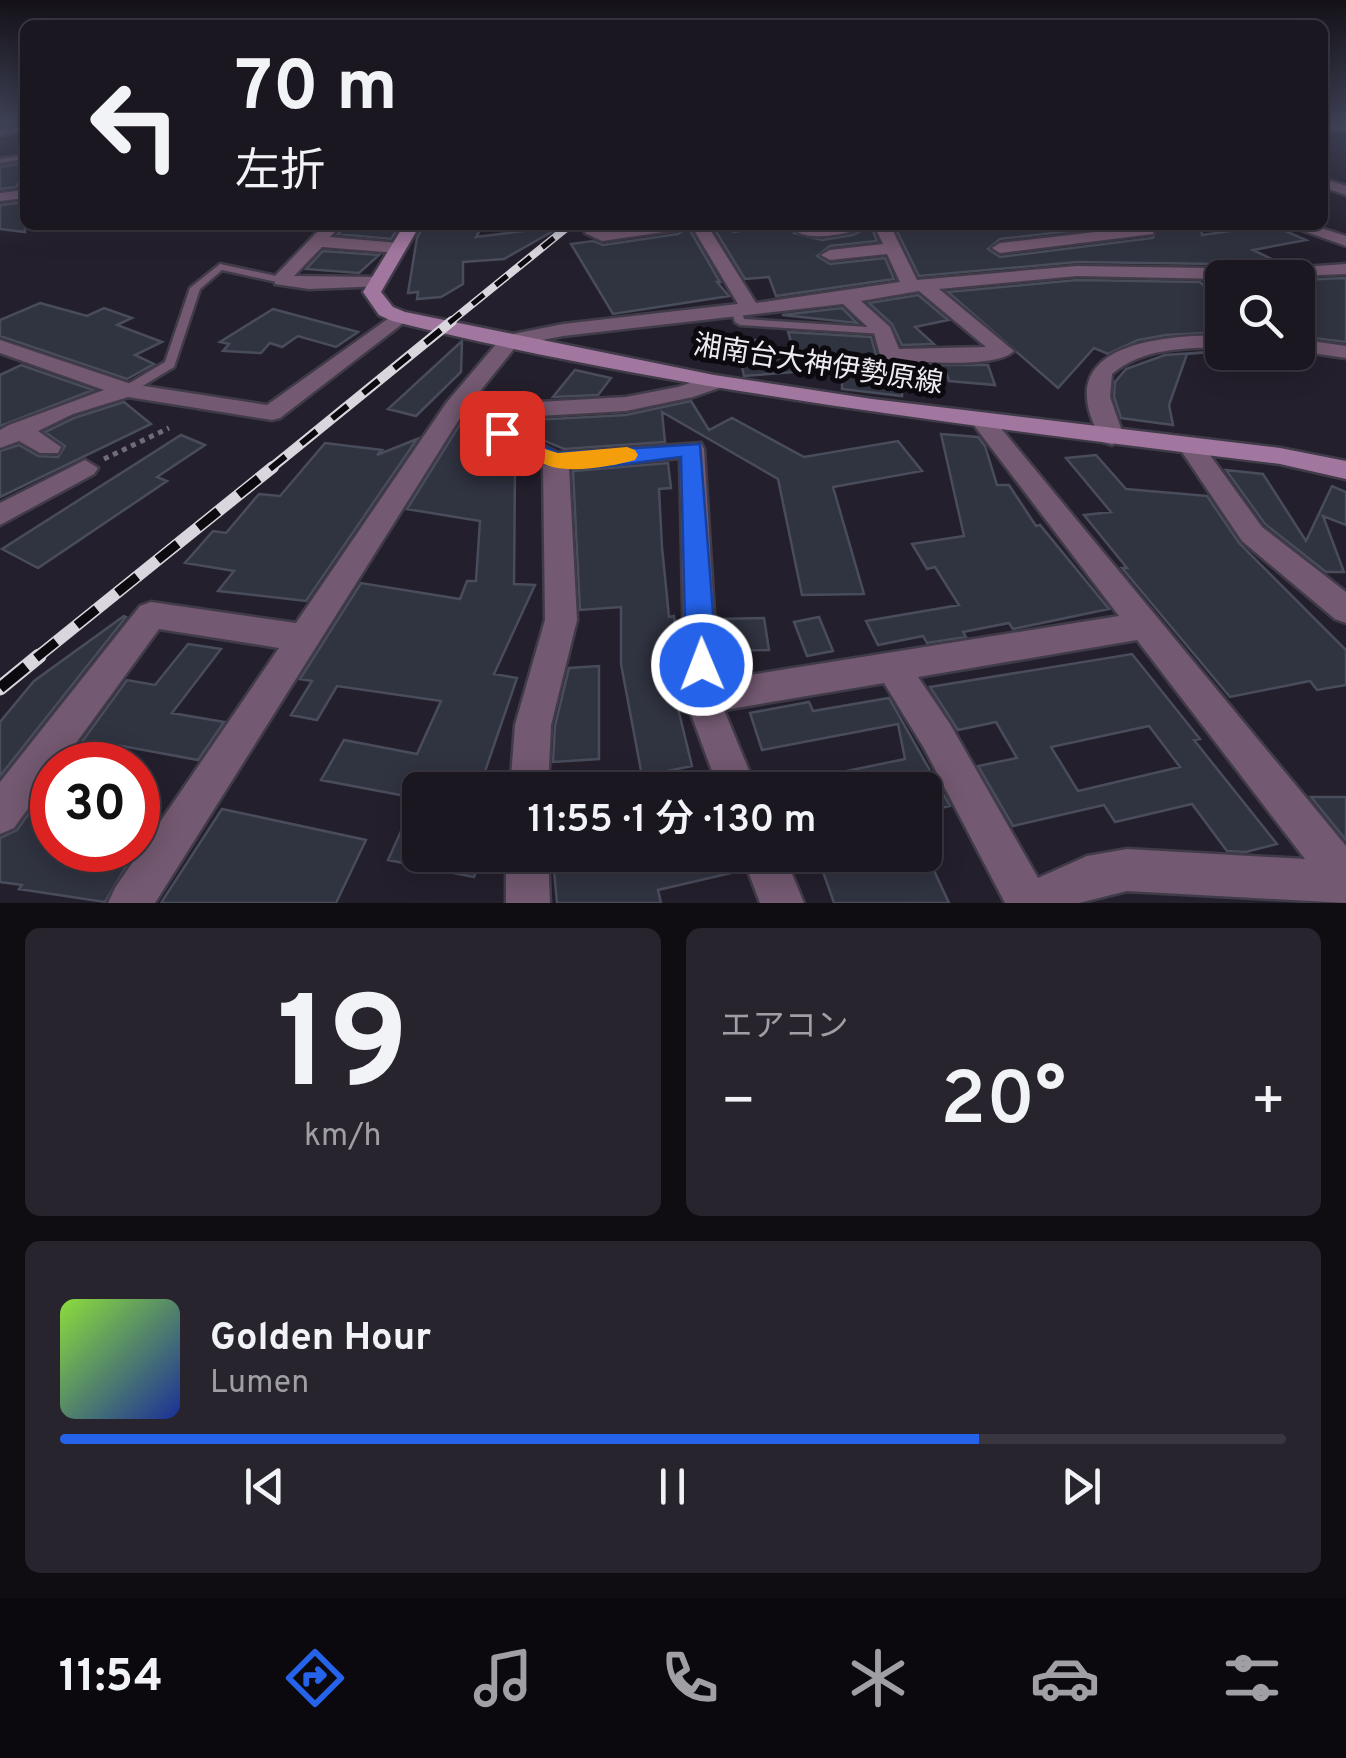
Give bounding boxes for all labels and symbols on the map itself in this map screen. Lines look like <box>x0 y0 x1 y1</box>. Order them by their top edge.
street label: 湘南台大神伊勢原線 <box>691 329 945 403</box>
pin <box>460 391 545 476</box>
position arrow <box>650 613 754 717</box>
speed limit sign: 30 <box>30 742 160 872</box>

